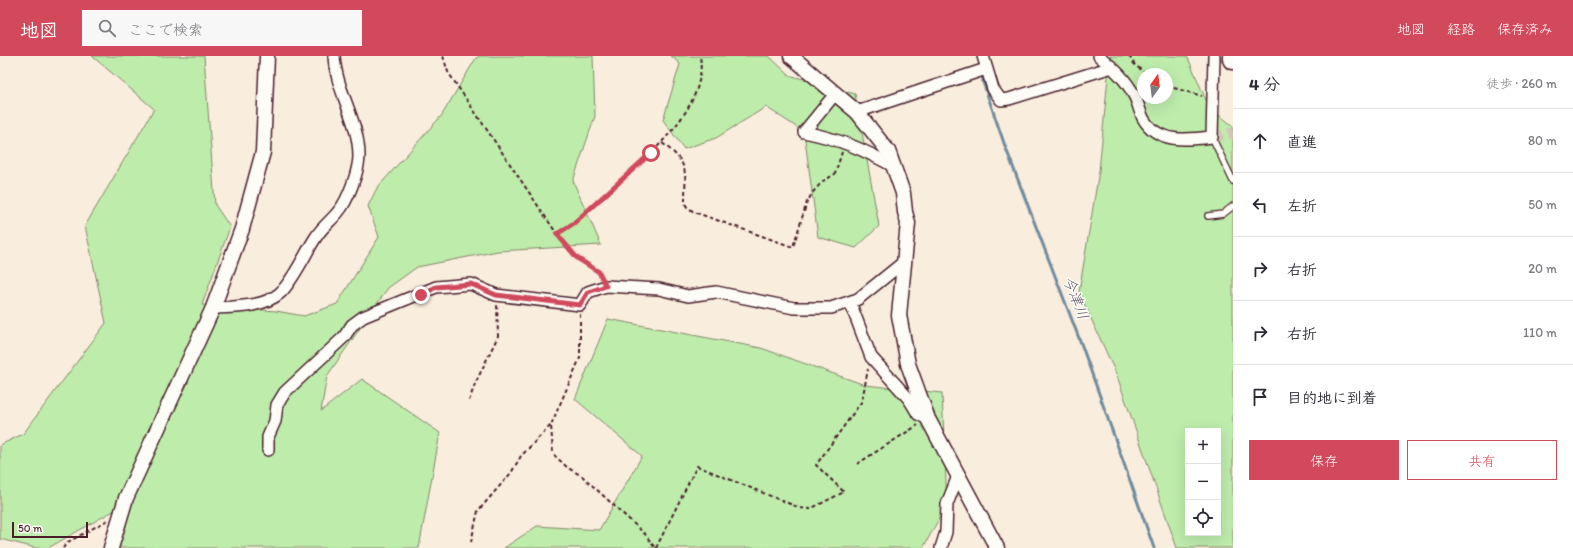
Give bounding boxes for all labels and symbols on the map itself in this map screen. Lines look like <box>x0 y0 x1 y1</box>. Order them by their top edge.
north arrow <box>1137 68 1173 104</box>
route start <box>642 144 660 162</box>
water label: 今津川 <box>1060 274 1092 322</box>
route end <box>412 286 430 304</box>
scale bar <box>12 520 88 539</box>

